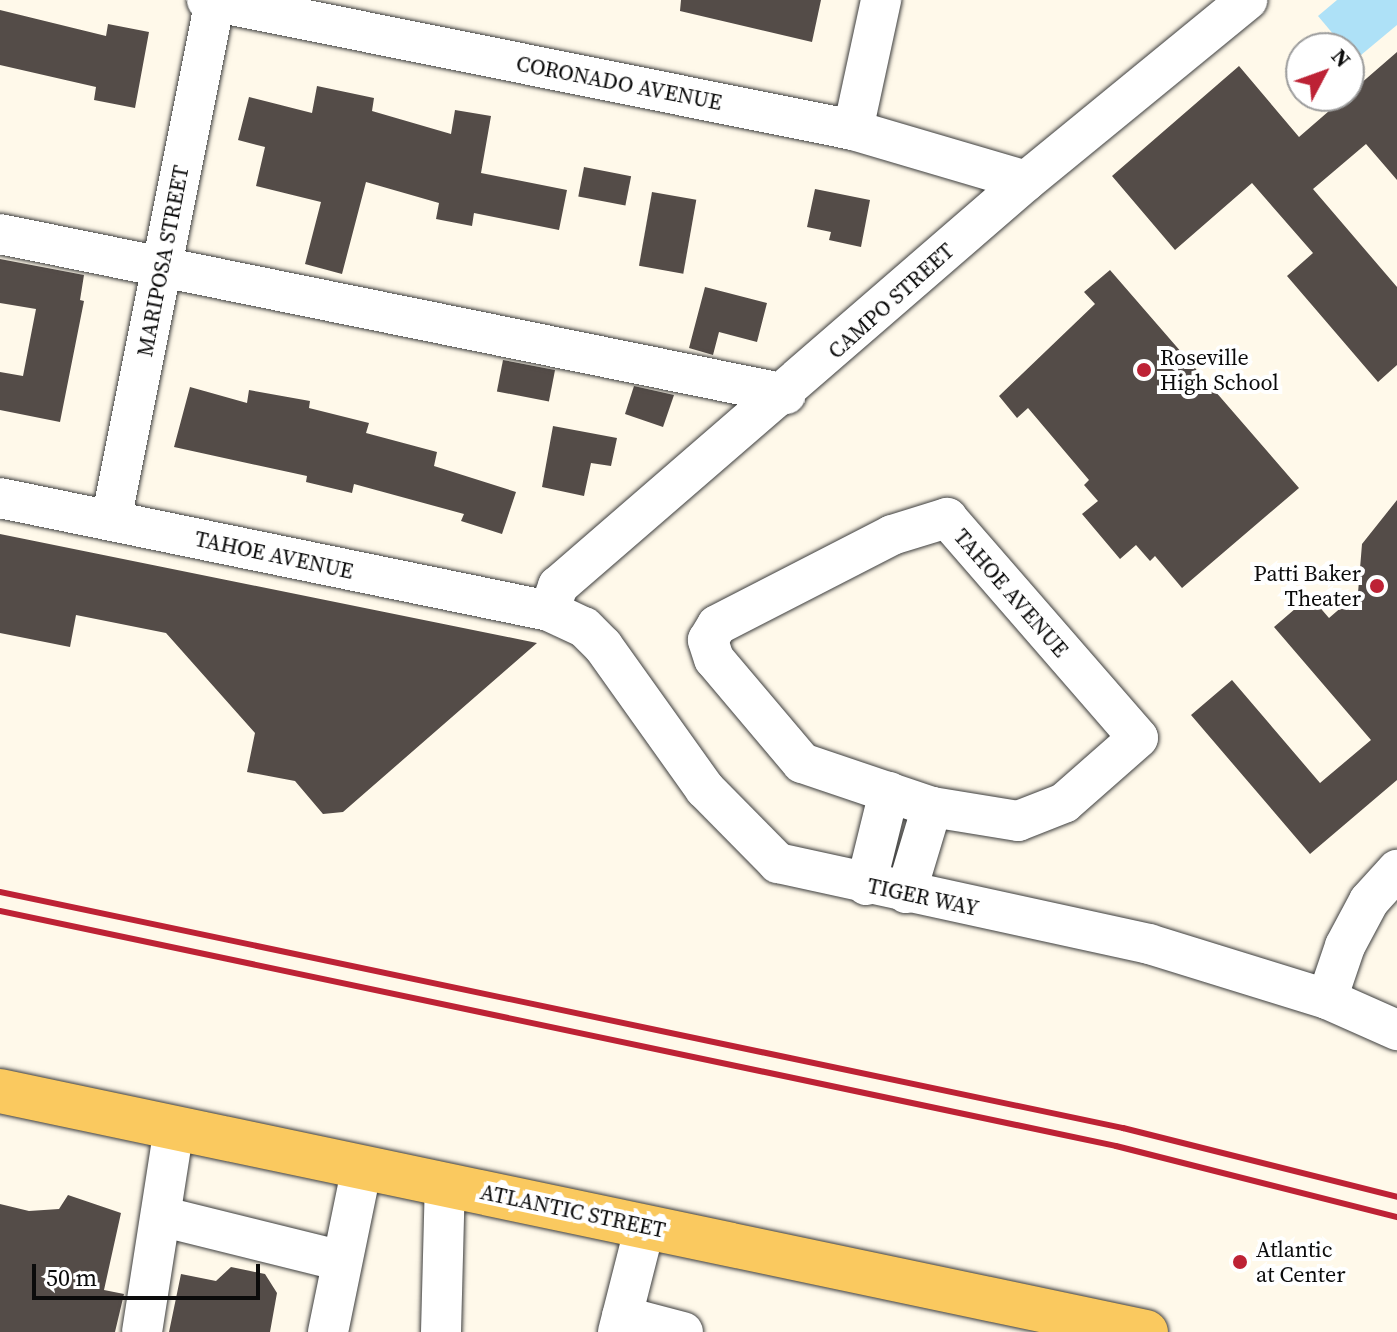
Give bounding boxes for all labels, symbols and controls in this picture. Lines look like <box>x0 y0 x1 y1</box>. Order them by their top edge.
north arrow <box>1285 32 1365 112</box>
text: N <box>1325 42 1358 73</box>
street label: CORONADO AVENUE <box>514 50 724 116</box>
street label: MARIPOSA STREET <box>132 163 194 359</box>
street label: CAMPO STREET <box>823 238 959 364</box>
place label: Roseville High School <box>1160 344 1279 396</box>
marker: Roseville High School <box>1135 361 1153 379</box>
street label: TAHOE AVENUE <box>948 524 1074 662</box>
street label: TAHOE AVENUE <box>192 525 356 585</box>
place label: Patti Baker Theater <box>1254 560 1361 612</box>
marker: Patti Baker Theater <box>1368 577 1386 595</box>
street label: TIGER WAY <box>865 872 981 922</box>
street label: ATLANTIC STREET <box>478 1178 668 1244</box>
place label: Atlantic at Center <box>1256 1236 1345 1288</box>
scale bar <box>36 1248 264 1298</box>
marker: Atlantic at Center <box>1231 1253 1249 1271</box>
text: 50 m <box>46 1261 97 1294</box>

